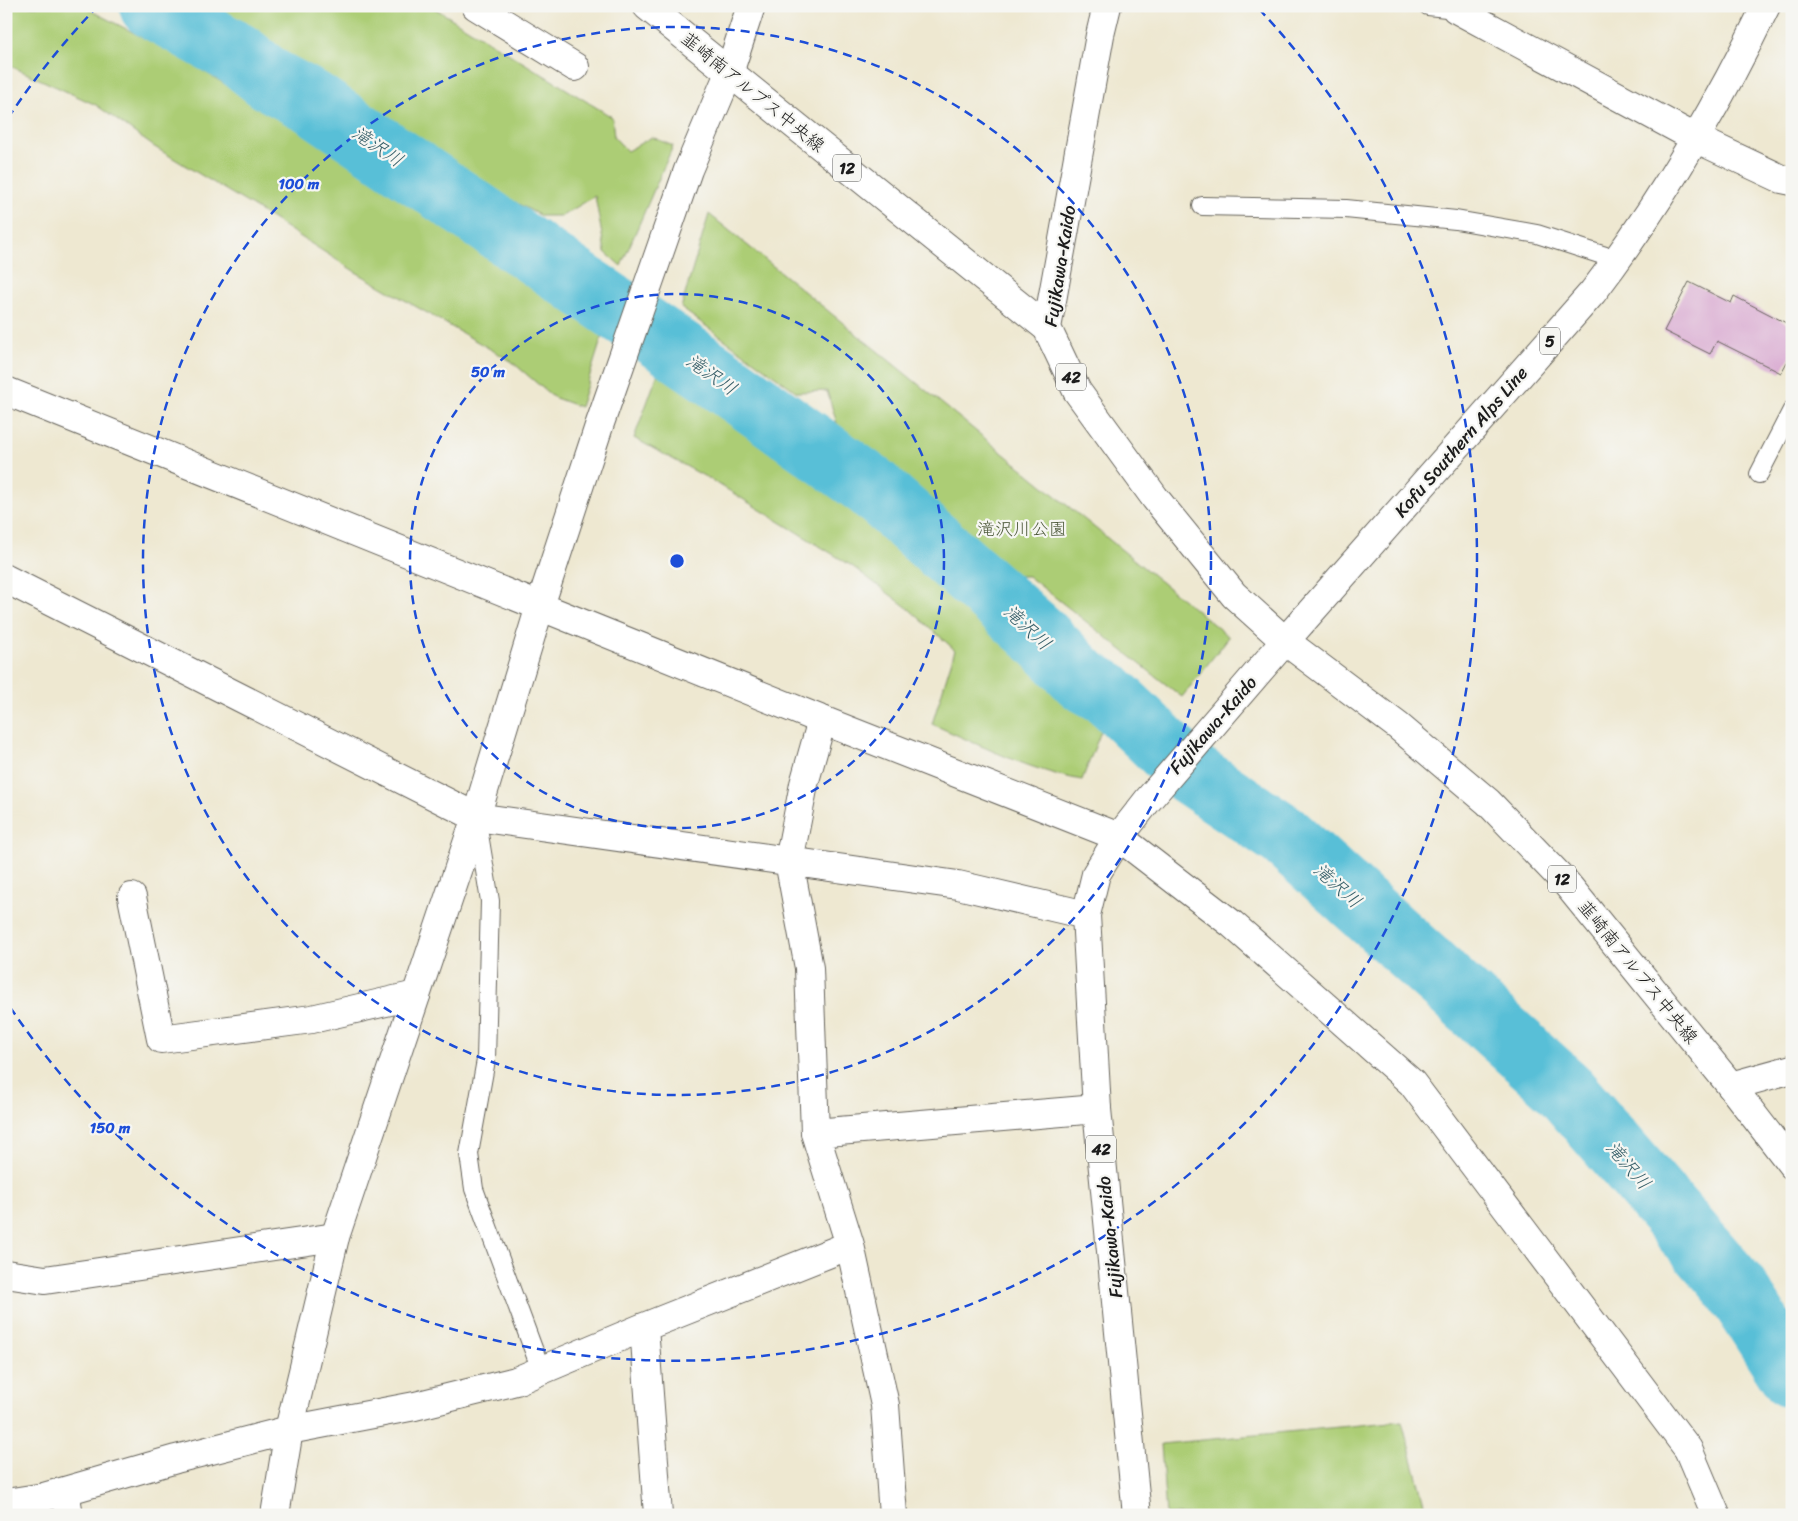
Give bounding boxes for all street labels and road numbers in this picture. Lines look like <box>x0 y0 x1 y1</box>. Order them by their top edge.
street label: 韮崎南アルプス中央線 <box>674 23 832 161</box>
road number: 12 <box>833 154 861 182</box>
street label: Fujikawa-Kaido <box>1035 203 1085 329</box>
road number: 5 <box>1540 328 1560 354</box>
street label: Kofu Southern Alps Line <box>1386 359 1536 525</box>
road number: 42 <box>1056 364 1086 391</box>
street label: Fujikawa-Kaido <box>1161 668 1265 782</box>
road number: 12 <box>1548 866 1576 892</box>
street label: 韮崎南アルプス中央線 <box>1569 893 1707 1051</box>
road number: 42 <box>1086 1136 1116 1162</box>
street label: Fujikawa-Kaido <box>1088 1175 1132 1299</box>

